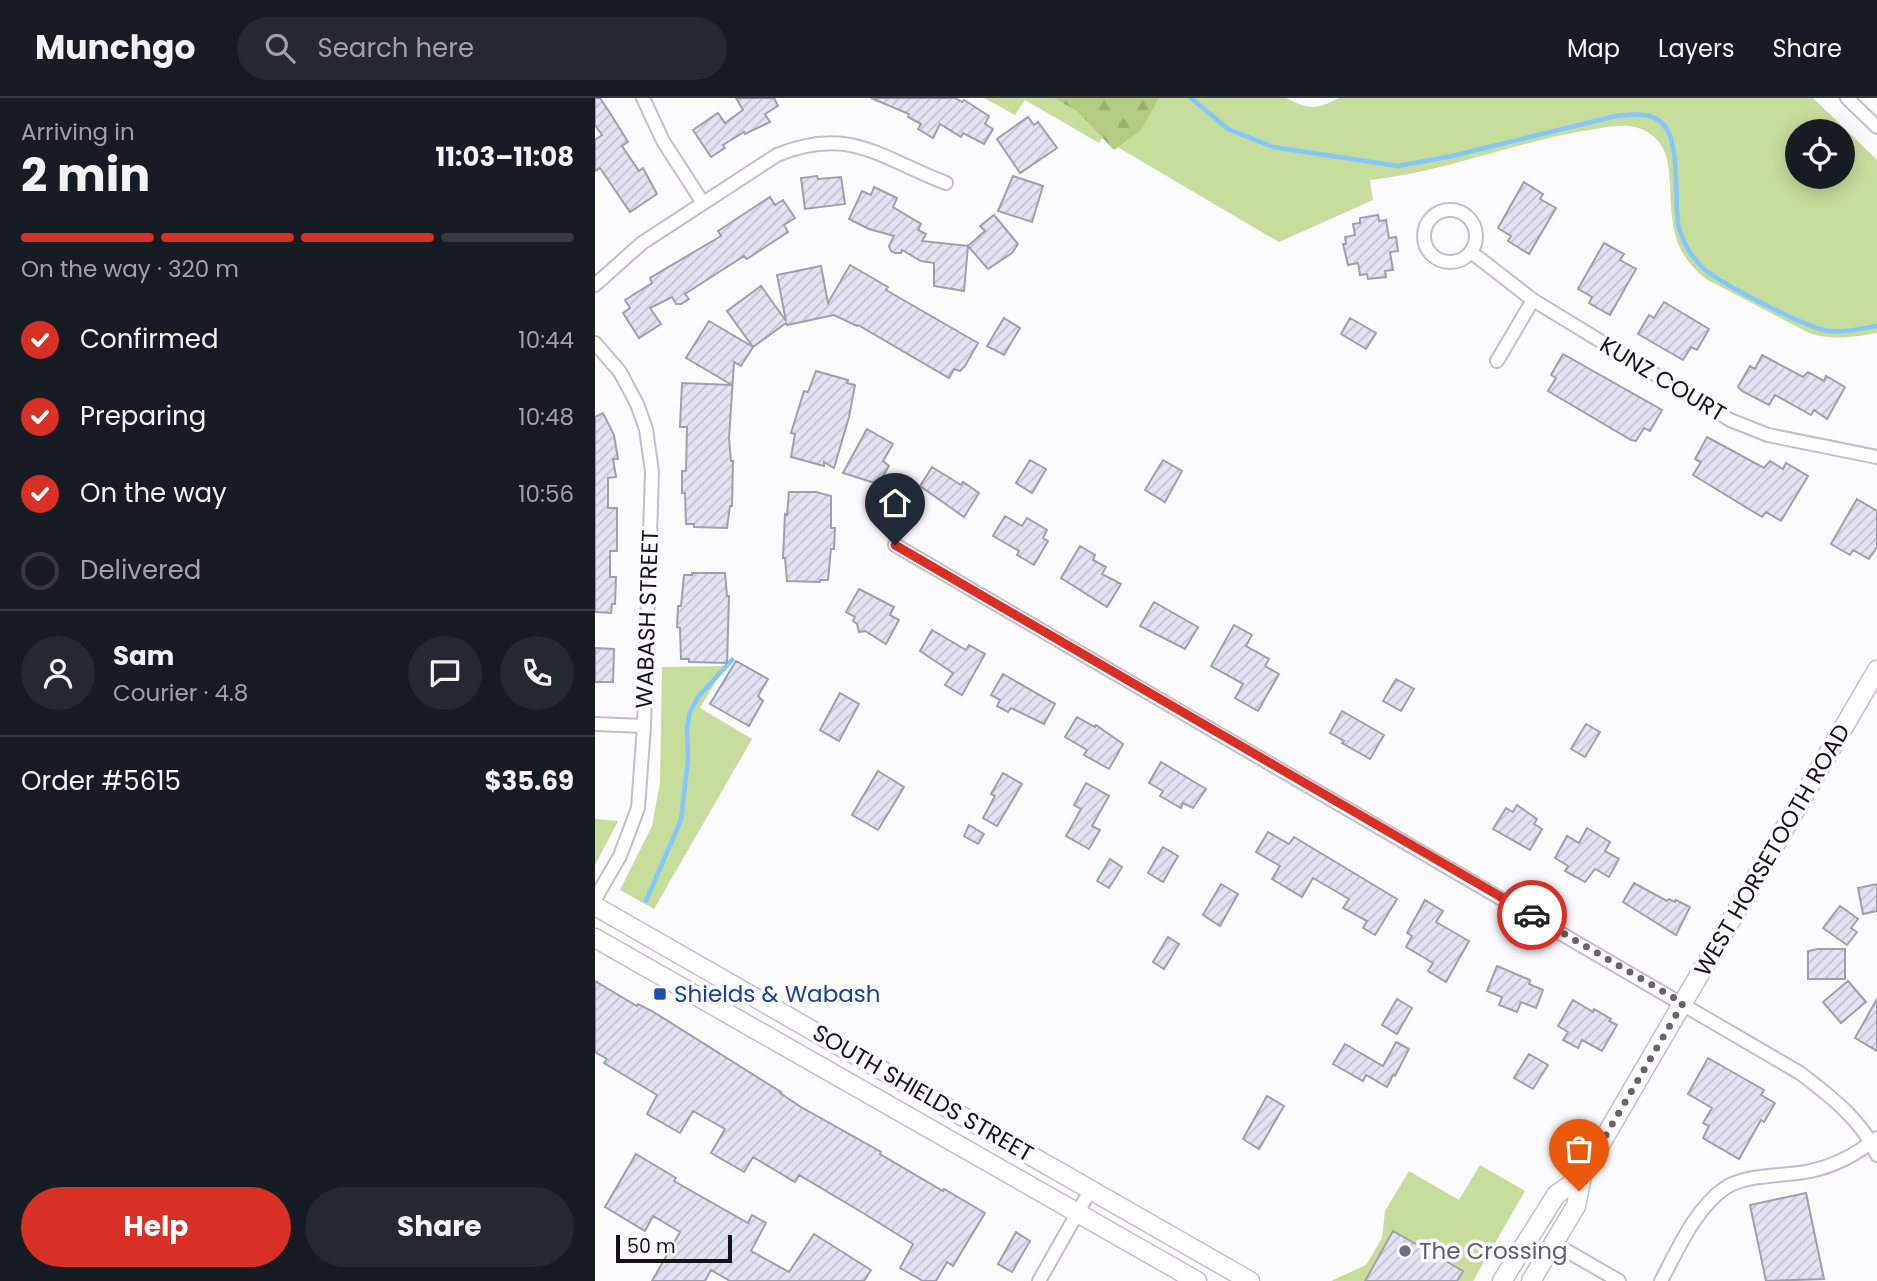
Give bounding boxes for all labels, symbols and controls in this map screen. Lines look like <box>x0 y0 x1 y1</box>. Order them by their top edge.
search box <box>237 17 727 80</box>
text: Munchgo <box>35 24 195 71</box>
icon: search <box>261 29 299 67</box>
text: Search here <box>317 30 474 66</box>
text: Map <box>1567 32 1620 65</box>
text: Layers <box>1658 32 1734 65</box>
text: Share <box>1772 32 1842 65</box>
text: Arriving in <box>21 116 135 148</box>
map controls <box>1785 119 1855 189</box>
button: locate <box>1785 119 1855 189</box>
text: 11:03–11:08 <box>436 139 574 175</box>
text: 2 min <box>21 143 150 207</box>
text: On the way · 320 m <box>21 253 239 285</box>
icon: check <box>21 321 59 359</box>
text: Confirmed <box>80 321 218 357</box>
text: 10:44 <box>518 324 574 356</box>
street label: KUNZ COURT <box>1594 329 1732 429</box>
icon: check <box>21 398 59 436</box>
text: Preparing <box>80 398 206 434</box>
text: 10:48 <box>518 401 574 433</box>
pin <box>865 473 925 545</box>
icon: check <box>21 475 59 513</box>
text: On the way <box>80 475 227 511</box>
text: 10:56 <box>518 478 574 510</box>
icon: home <box>876 484 914 522</box>
street label: WABASH STREET <box>628 529 666 709</box>
text: Delivered <box>80 552 201 588</box>
button: person <box>21 636 95 710</box>
button: chat <box>408 636 482 710</box>
button: phone <box>500 636 574 710</box>
text: Sam <box>113 638 174 674</box>
text: Courier · 4.8 <box>113 677 248 709</box>
street label: WEST HORSETOOTH ROAD <box>1687 718 1857 982</box>
text: Order #5615 <box>21 763 181 799</box>
text: $35.69 <box>484 763 574 799</box>
courier <box>1497 880 1567 950</box>
icon: car <box>1513 896 1551 934</box>
place label: Shields & Wabash <box>674 978 880 1010</box>
marker: Shields & Wabash <box>652 986 668 1002</box>
street label: SOUTH SHIELDS STREET <box>807 1017 1039 1169</box>
pin <box>1549 1119 1609 1191</box>
icon: bag <box>1560 1130 1598 1168</box>
button: Help <box>21 1187 291 1267</box>
button: Share <box>305 1187 574 1267</box>
scale bar <box>616 1232 731 1264</box>
text: 50 m <box>627 1233 676 1260</box>
place label: The Crossing <box>1419 1235 1568 1267</box>
marker: The Crossing <box>1397 1243 1413 1259</box>

